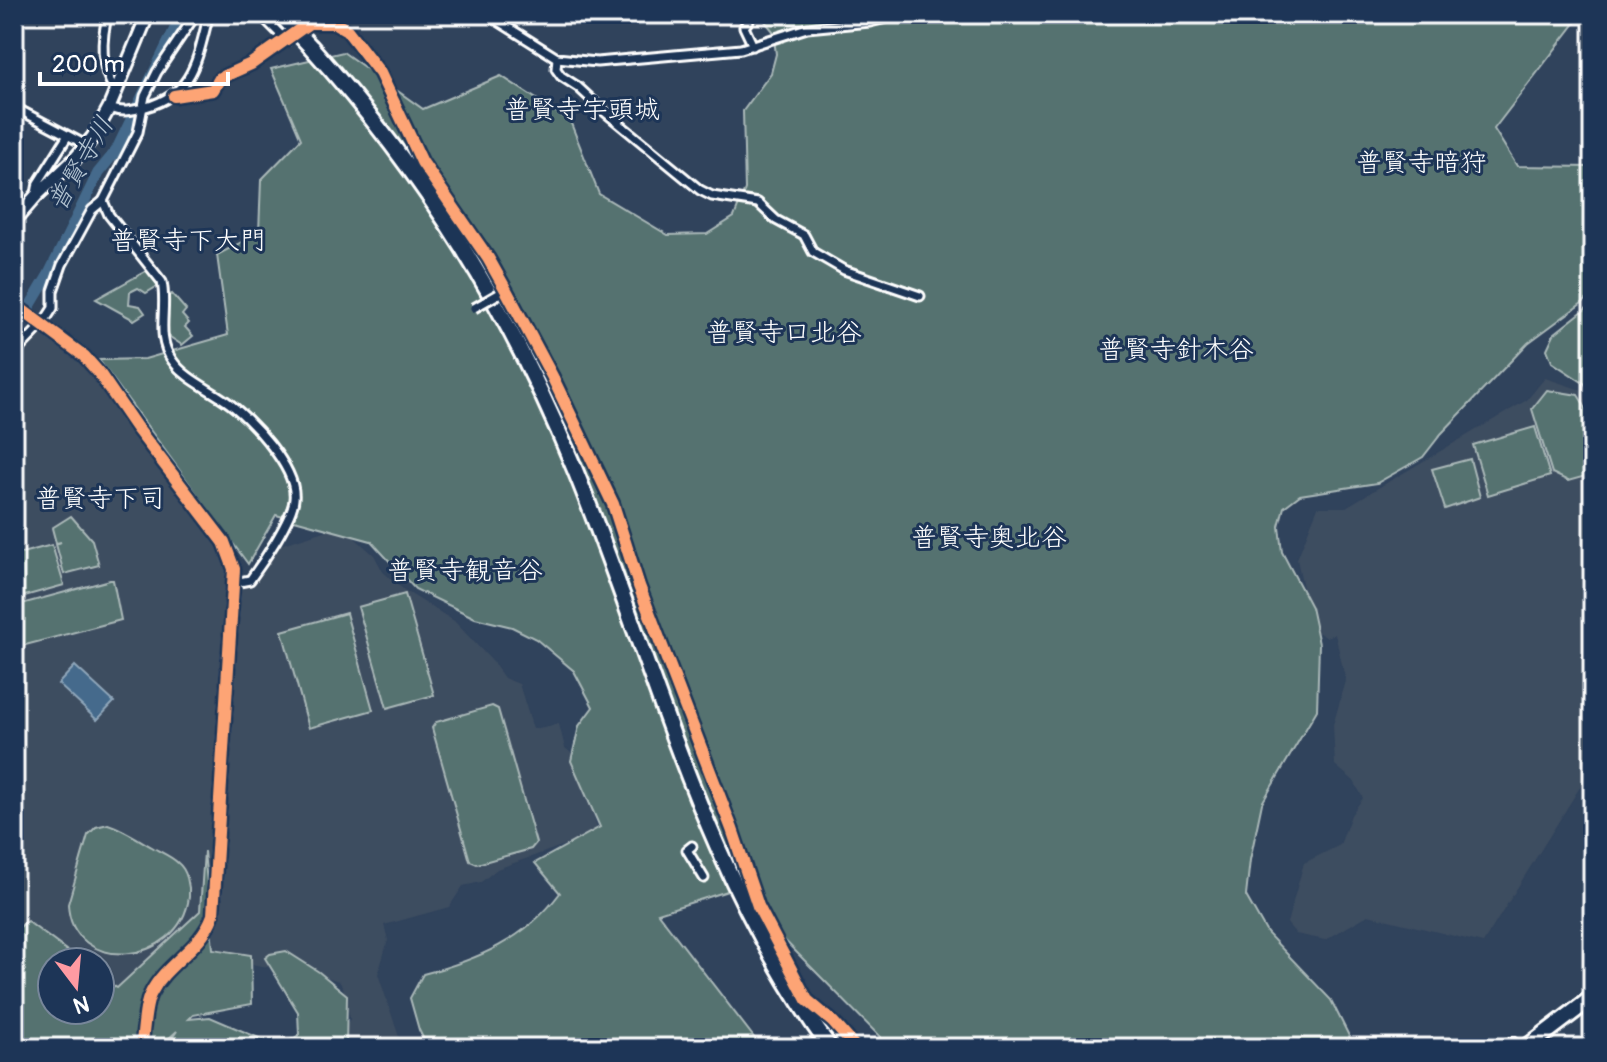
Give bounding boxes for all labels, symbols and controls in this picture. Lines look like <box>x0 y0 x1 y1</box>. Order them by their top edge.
scale bar <box>40 36 228 86</box>
text: 200 m <box>52 50 125 79</box>
district label: 普賢寺宇頭城 <box>504 94 660 126</box>
water label: 普賢寺川 <box>41 111 121 217</box>
district label: 普賢寺暗狩 <box>1356 147 1486 179</box>
district label: 普賢寺下大門 <box>110 225 266 257</box>
district label: 普賢寺口北谷 <box>706 317 862 349</box>
district label: 普賢寺針木谷 <box>1098 334 1254 366</box>
district label: 普賢寺下司 <box>35 483 165 515</box>
district label: 普賢寺奥北谷 <box>911 522 1067 554</box>
district label: 普賢寺観音谷 <box>387 555 543 587</box>
north arrow <box>36 946 116 1026</box>
text: N <box>70 989 92 1020</box>

